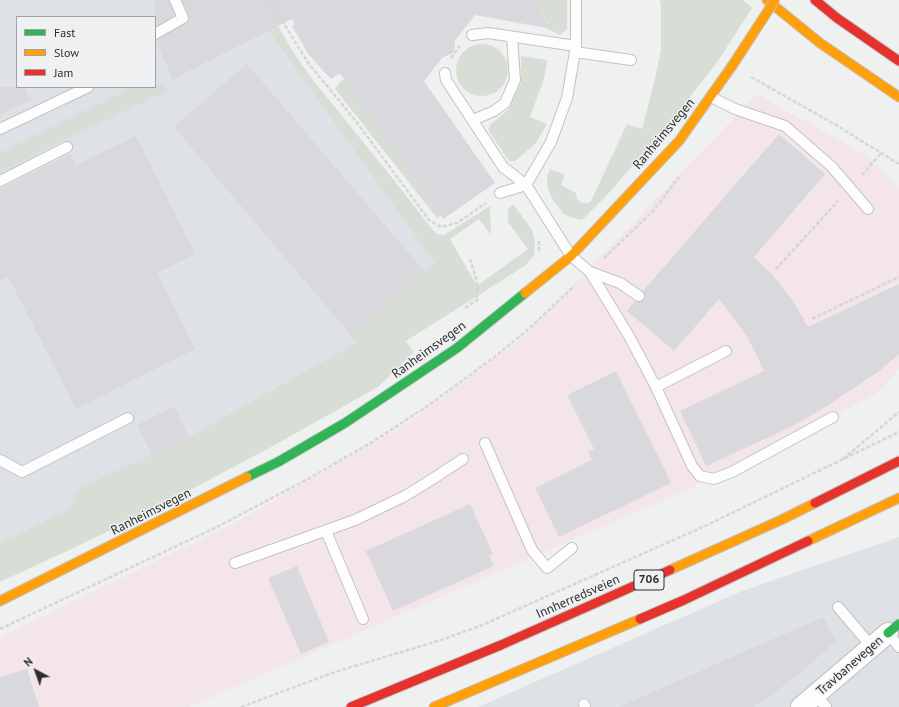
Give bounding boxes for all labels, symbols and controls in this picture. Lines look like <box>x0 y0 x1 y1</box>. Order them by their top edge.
legend <box>16 16 156 88</box>
text: Fast <box>54 25 75 40</box>
text: Slow <box>54 45 79 60</box>
text: Jam <box>54 65 73 80</box>
street label: Ranheimsvegen <box>630 95 698 173</box>
street label: Ranheimsvegen <box>389 318 469 382</box>
street label: Ranheimsvegen <box>108 485 194 539</box>
road number: 706 <box>634 570 664 590</box>
street label: Innherredsveien <box>534 572 622 622</box>
street label: Travbanevegen <box>814 633 886 699</box>
north arrow <box>16 651 56 691</box>
text: N <box>21 654 35 670</box>

